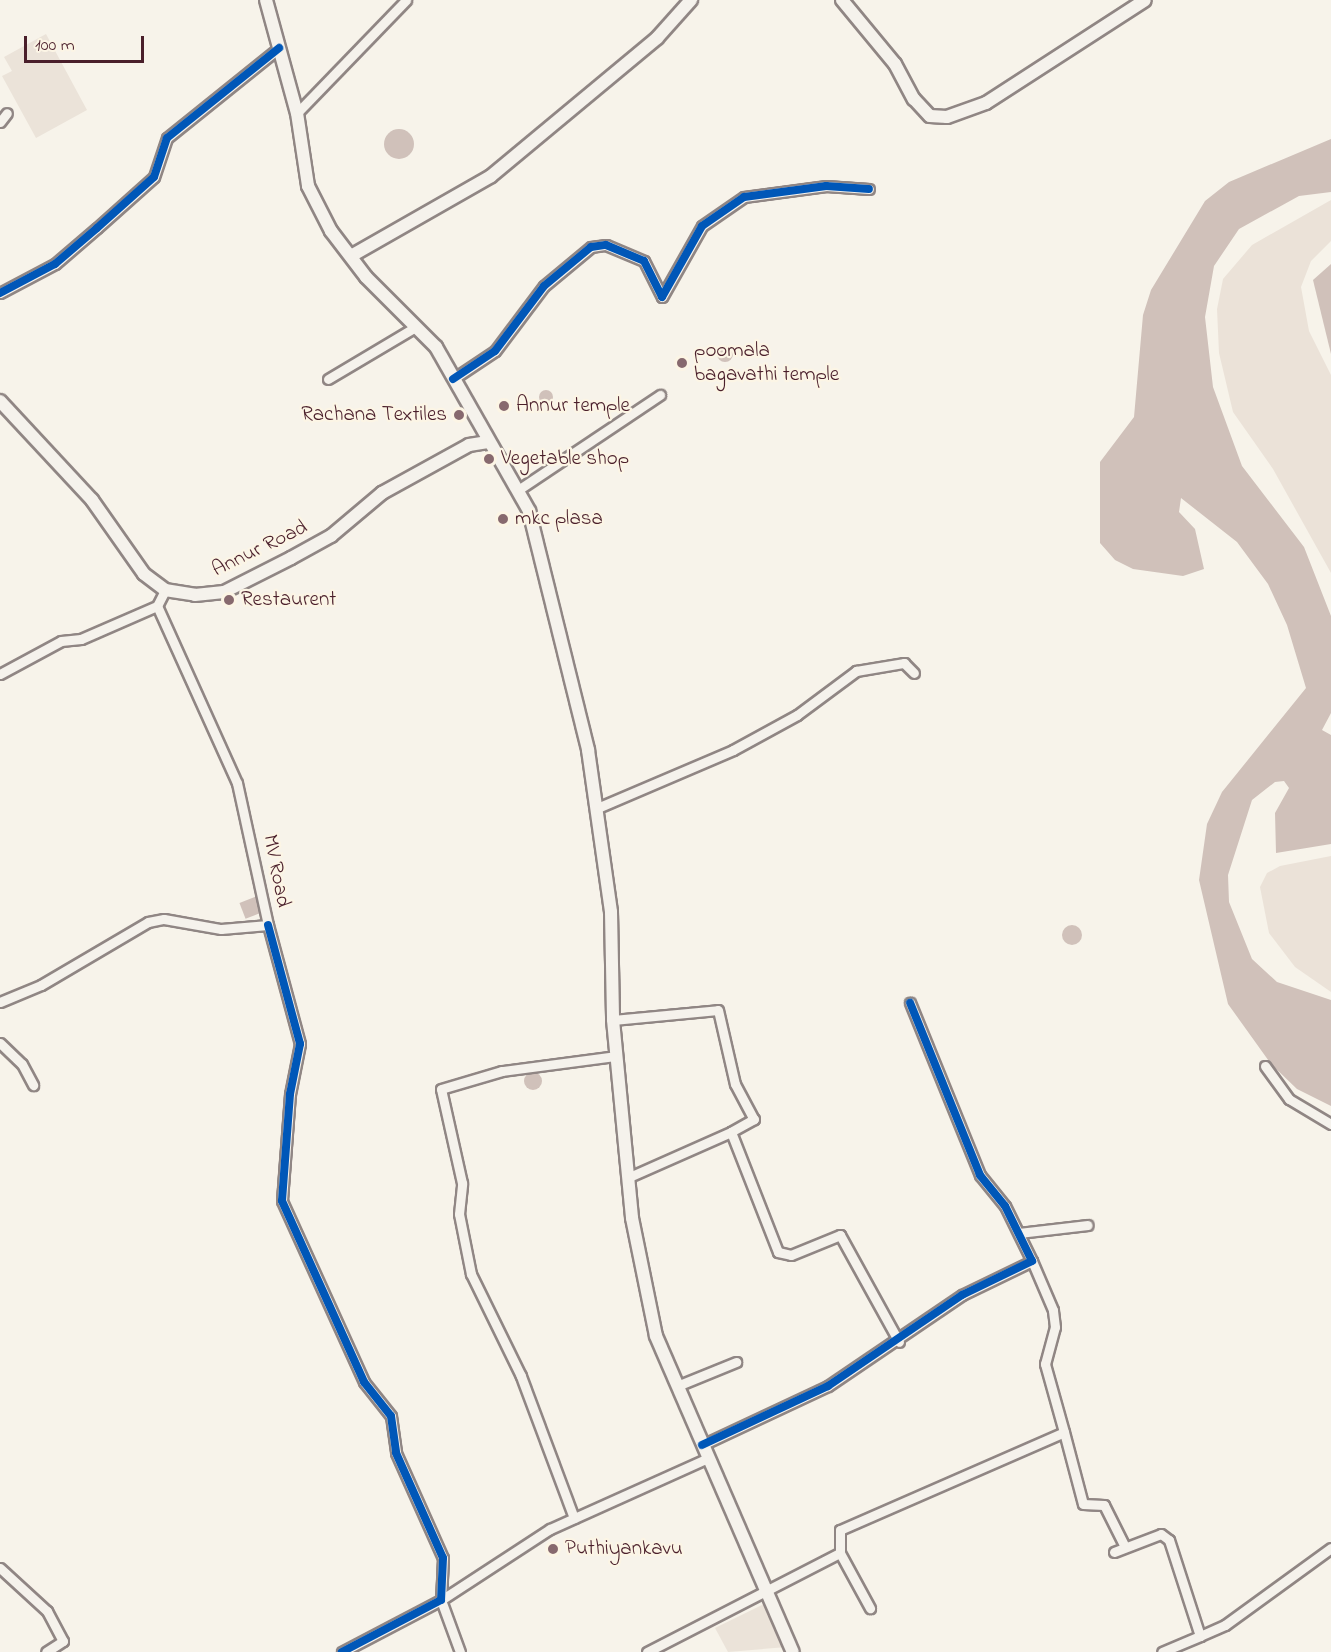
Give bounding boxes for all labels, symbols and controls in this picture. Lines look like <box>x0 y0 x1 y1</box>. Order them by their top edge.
scale bar <box>27 24 147 62</box>
text: 100 m <box>35 33 75 59</box>
place label: poomala bagavathi temple <box>694 338 839 388</box>
marker: poomala bagavathi temple <box>675 356 689 370</box>
place label: Annur temple <box>516 393 630 419</box>
marker: Annur temple <box>497 399 511 413</box>
place label: Rachana Textiles <box>301 402 447 428</box>
marker: Rachana Textiles <box>452 408 466 422</box>
place label: Vegetable shop <box>501 446 629 472</box>
marker: Vegetable shop <box>482 452 496 466</box>
place label: mkc plasa <box>515 506 603 532</box>
marker: mkc plasa <box>496 512 510 526</box>
street label: Annur Road <box>208 515 312 583</box>
place label: Restaurent <box>241 587 336 613</box>
marker: Restaurent <box>222 593 236 607</box>
street label: MV Road <box>257 833 295 909</box>
place label: Puthiyankavu <box>565 1536 683 1562</box>
marker: Puthiyankavu <box>546 1542 560 1556</box>

